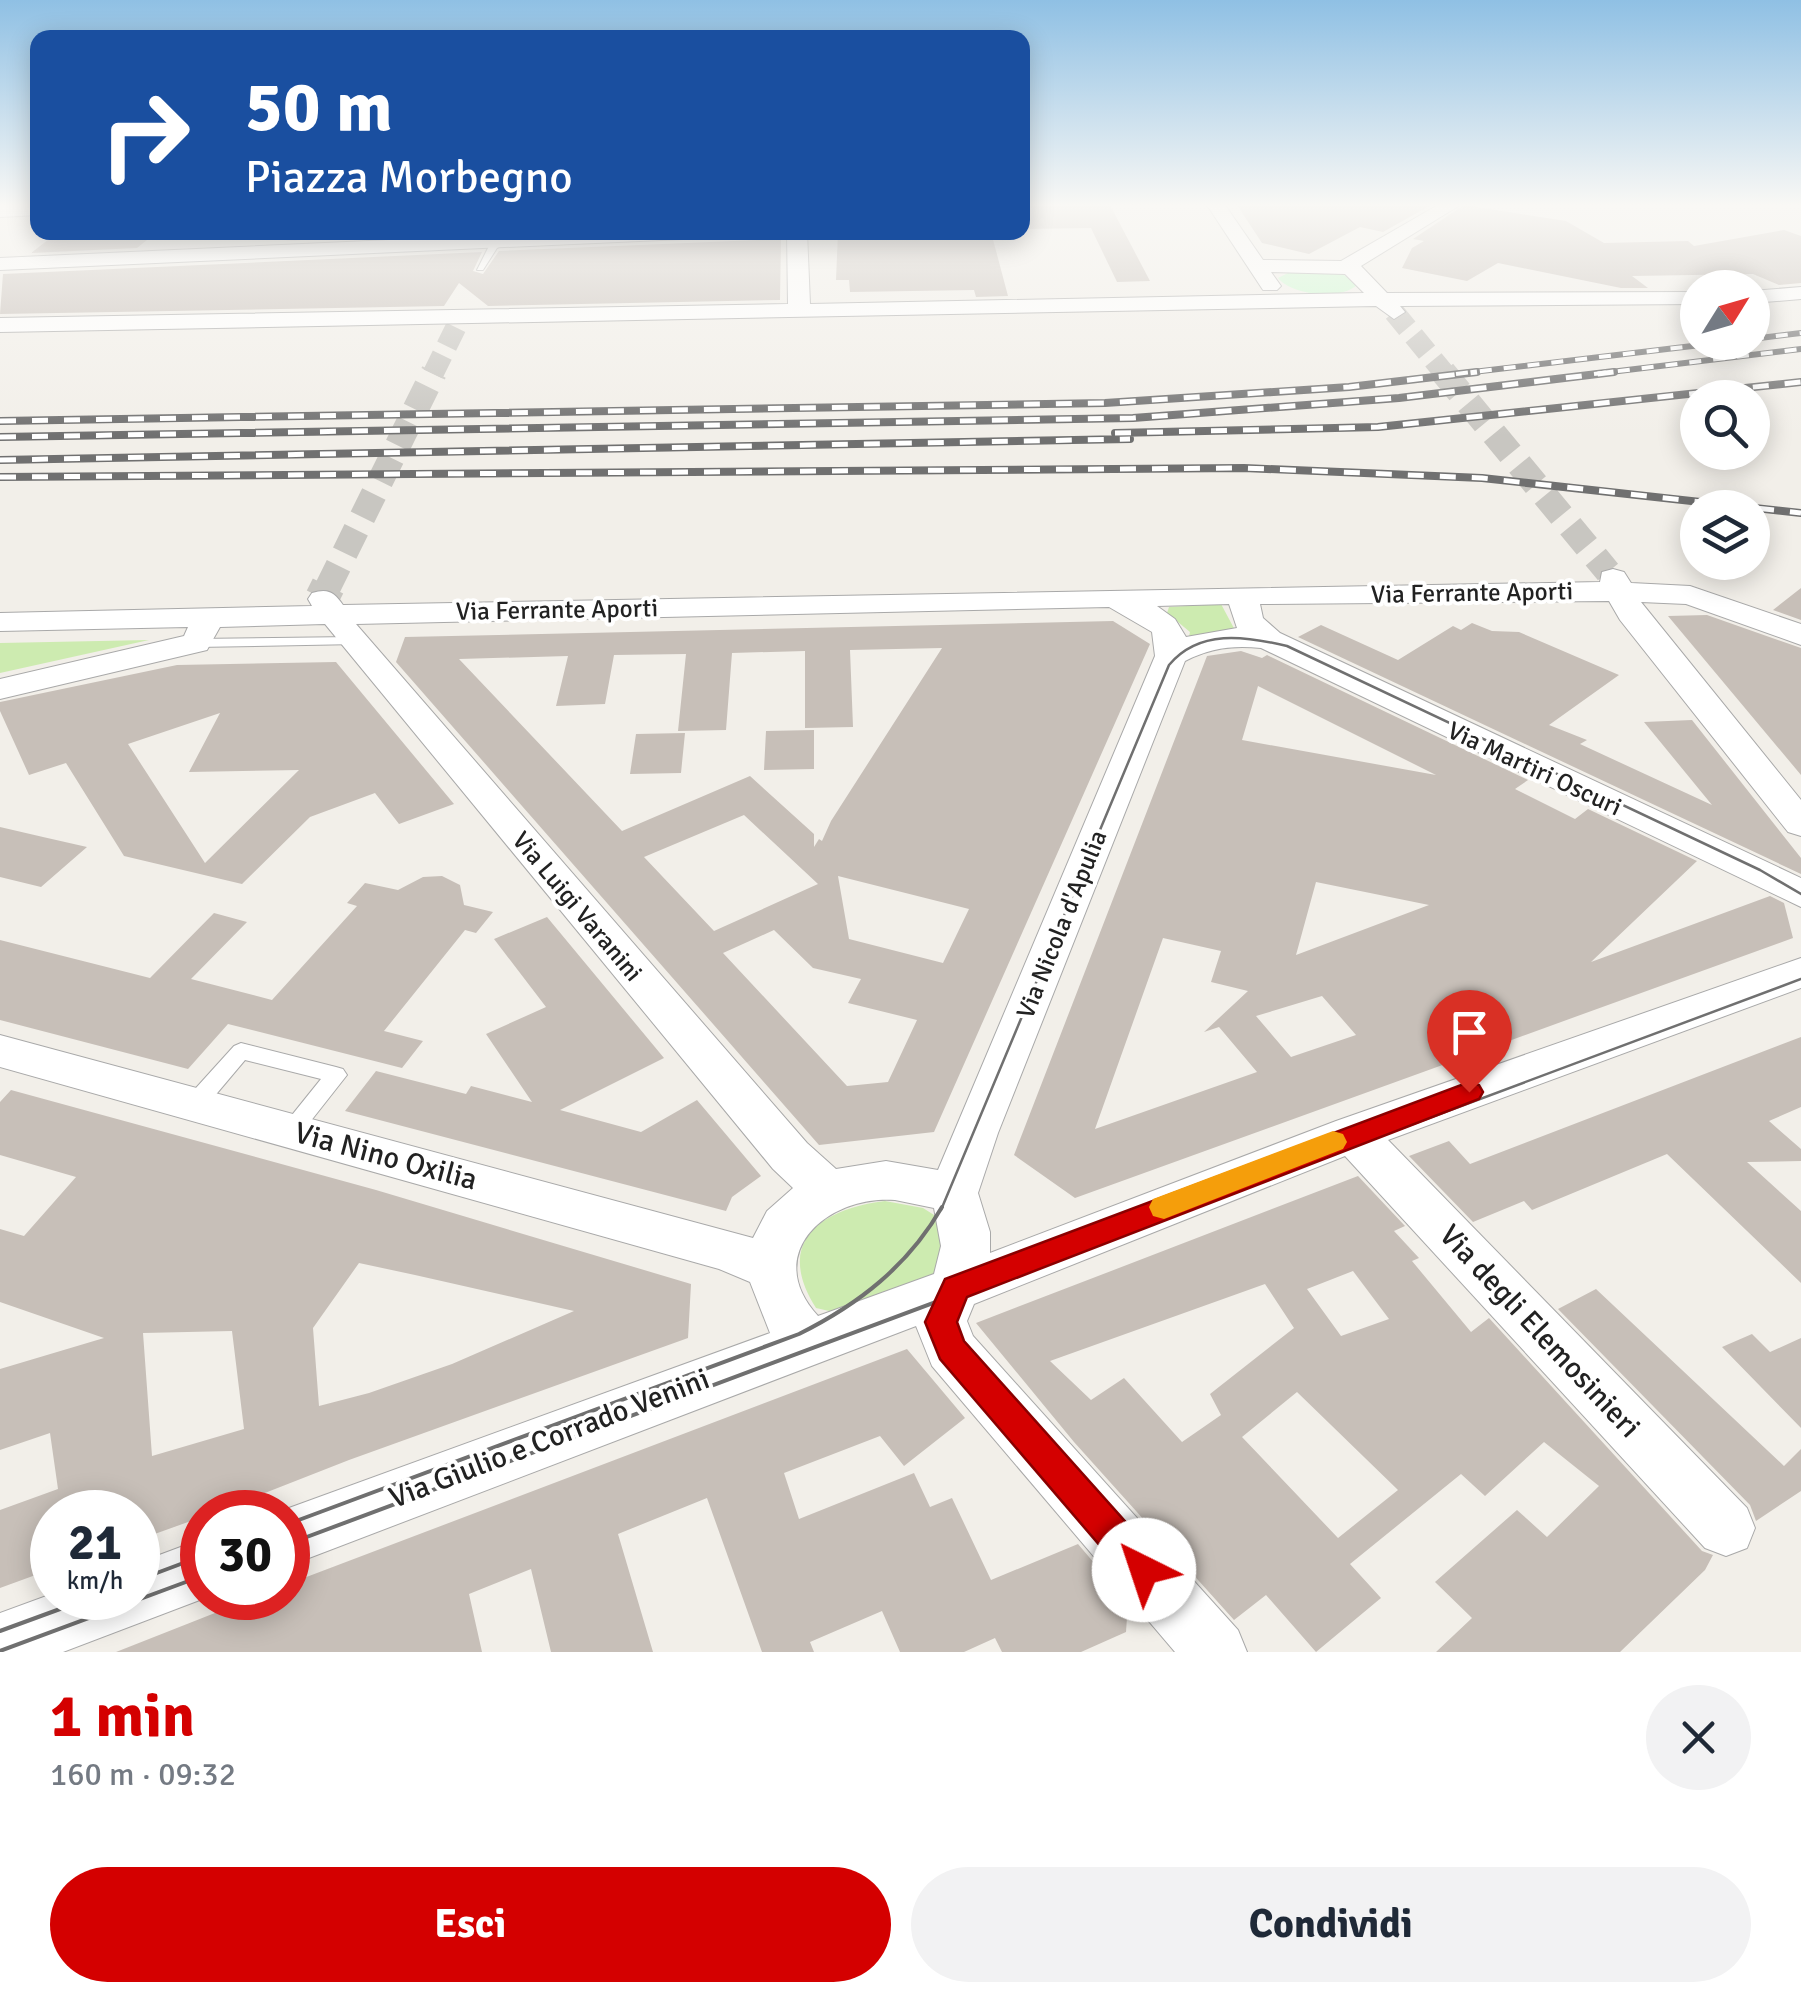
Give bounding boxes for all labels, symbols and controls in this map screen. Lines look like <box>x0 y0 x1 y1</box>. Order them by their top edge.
text: 50 m <box>245 64 393 150</box>
icon: right <box>80 70 210 200</box>
text: Piazza Morbegno <box>245 150 573 205</box>
north arrow <box>1680 270 1770 360</box>
map controls <box>1680 270 1770 580</box>
button: search <box>1680 380 1770 470</box>
button: layers <box>1680 490 1770 580</box>
street label: Via Ferrante Aporti <box>1371 575 1573 610</box>
street label: Via Ferrante Aporti <box>456 592 658 627</box>
street label: Via Martiri Oscuri <box>1443 715 1627 822</box>
street label: Via Luigi Varanini <box>506 825 649 988</box>
street label: Via Nicola d'Apulia <box>1010 825 1113 1023</box>
pin <box>1427 990 1512 1093</box>
icon: arrive <box>1442 1005 1497 1060</box>
street label: Via Nino Oxilia <box>290 1114 481 1199</box>
street label: Via degli Elemosinieri <box>1431 1217 1648 1446</box>
street label: Via Giulio e Corrado Venini <box>384 1360 714 1517</box>
speed limit sign: 30 <box>180 1490 310 1620</box>
text: 21 <box>68 1512 122 1574</box>
position arrow <box>1092 1518 1196 1622</box>
text: km/h <box>67 1565 123 1596</box>
text: 1 min <box>50 1680 195 1754</box>
button: close <box>1646 1685 1751 1790</box>
text: 160 m · 09:32 <box>50 1755 236 1794</box>
button: Esci <box>50 1867 891 1982</box>
button: Condividi <box>911 1867 1751 1982</box>

